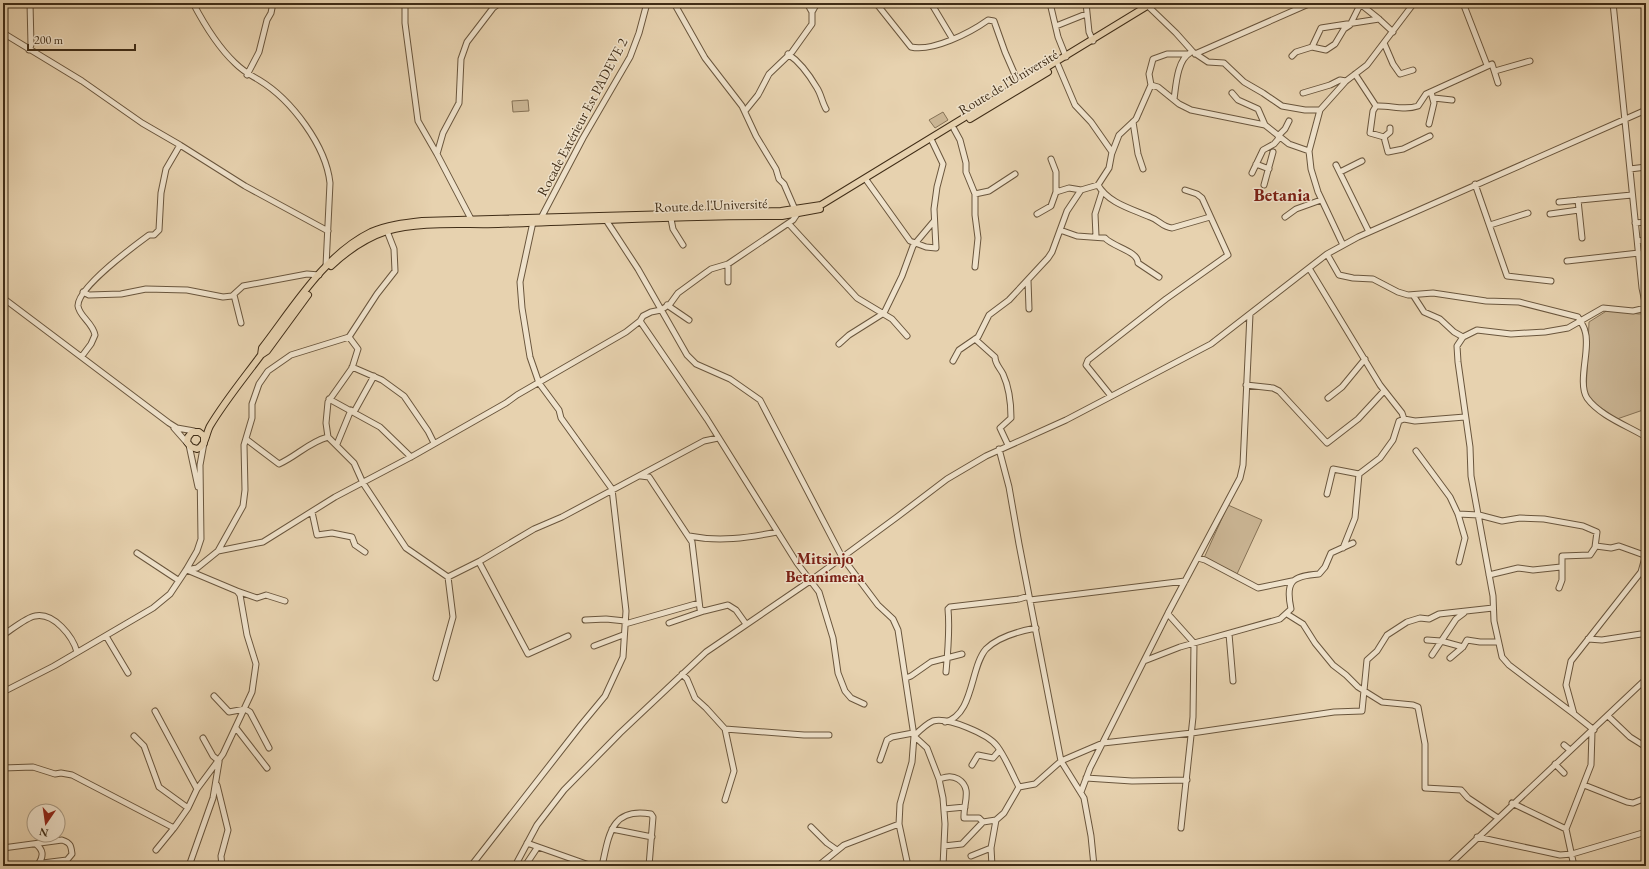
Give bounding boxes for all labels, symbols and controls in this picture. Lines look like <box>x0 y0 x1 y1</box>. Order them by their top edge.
scale bar <box>28 26 135 52</box>
text: 200 m <box>34 32 64 48</box>
street label: Rocade Extérieur Est PADEVE 2 <box>533 35 632 199</box>
street label: Route de l'Université <box>955 45 1062 119</box>
district label: Betania <box>1254 183 1311 206</box>
street label: Route de l'Université <box>654 194 768 216</box>
district label: Mitsinjo Betanimena <box>785 548 866 587</box>
north arrow <box>26 803 66 843</box>
text: N <box>38 825 50 841</box>

